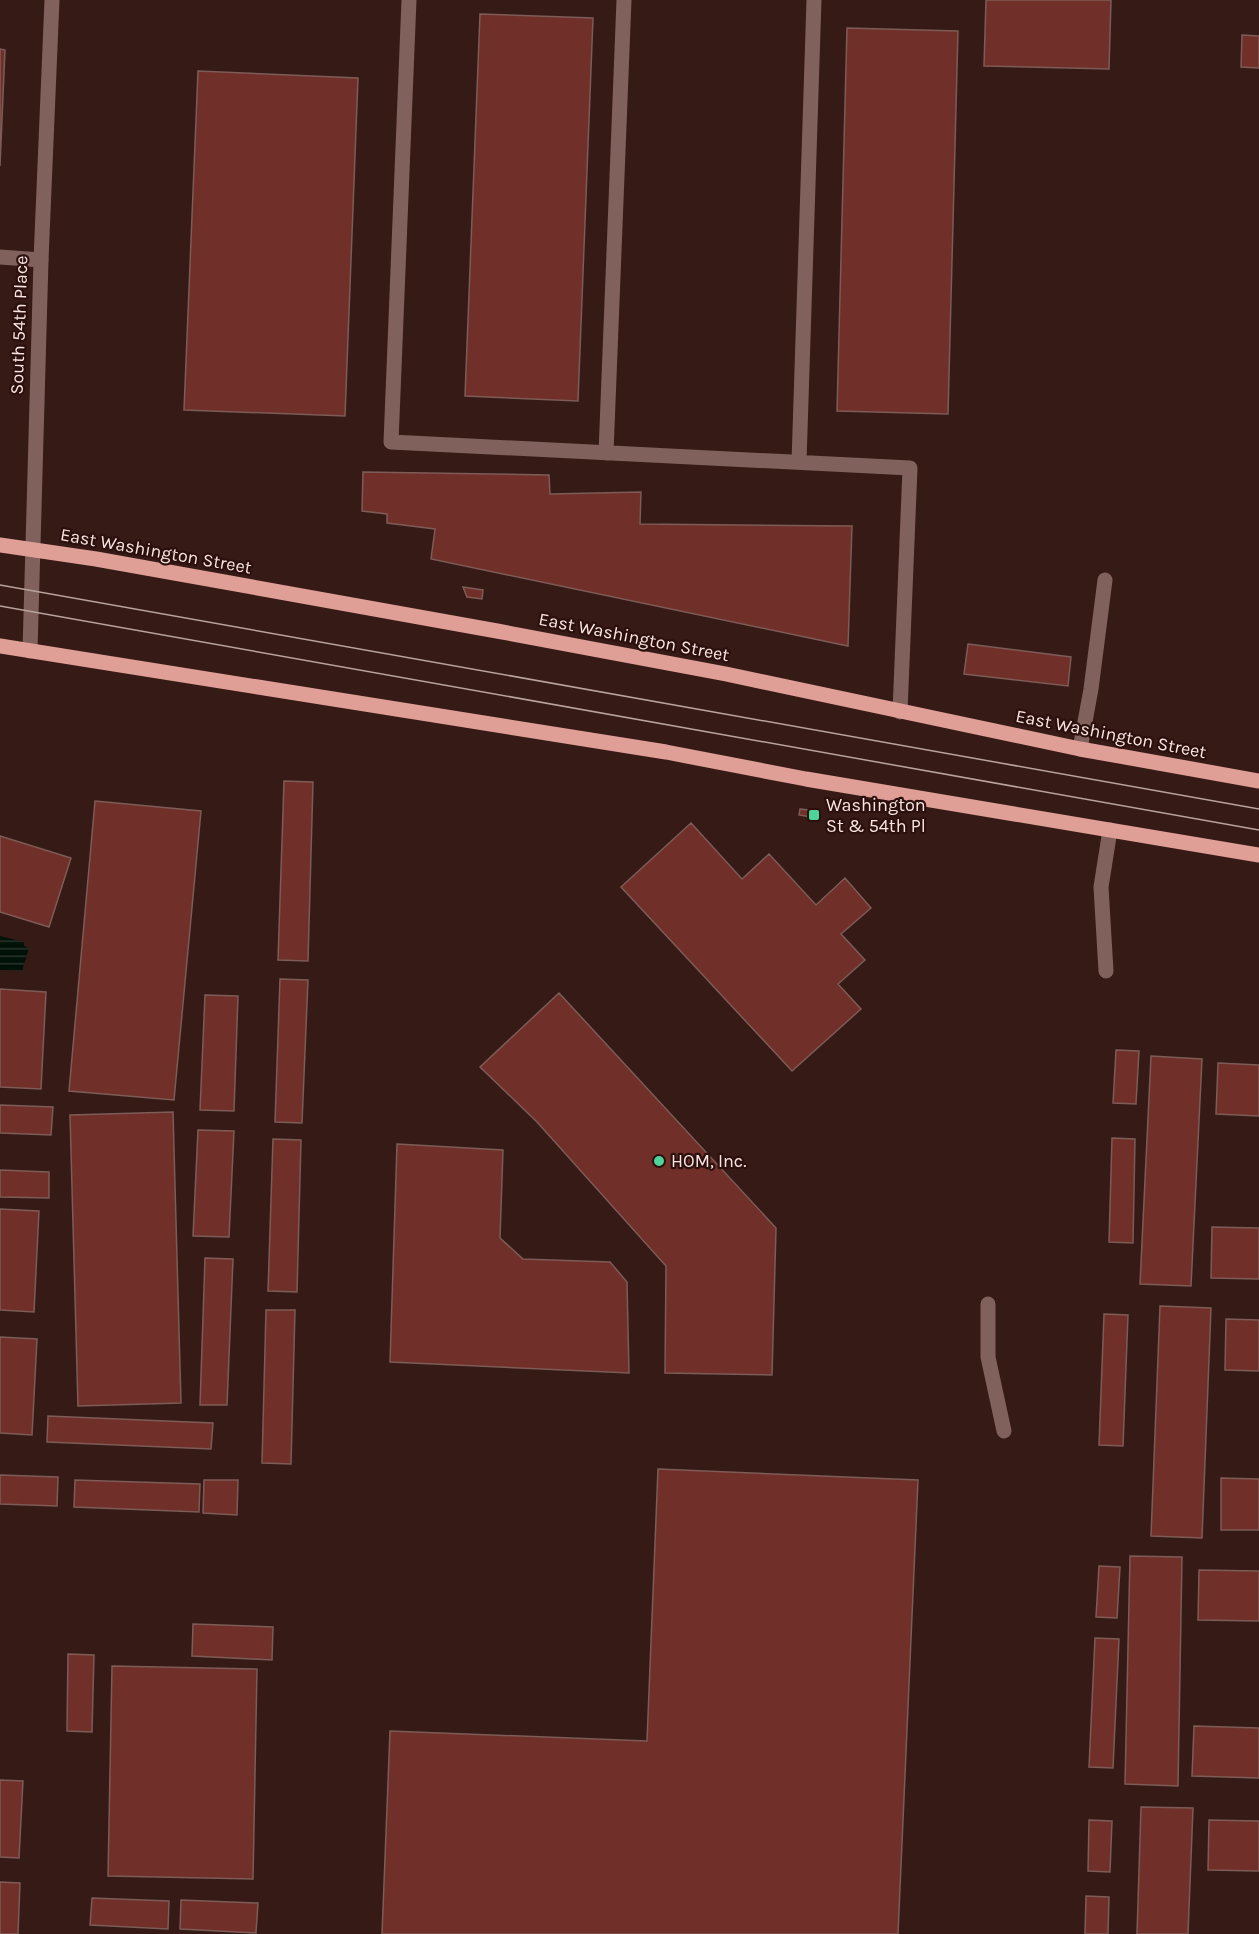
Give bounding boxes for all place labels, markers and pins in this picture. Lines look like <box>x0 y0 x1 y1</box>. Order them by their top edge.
place label: Washington St & 54th Pl <box>826 794 926 837</box>
marker: Washington St & 54th Pl <box>807 808 821 822</box>
place label: HOM, Inc. <box>671 1150 746 1172</box>
marker: HOM, Inc. <box>652 1154 666 1168</box>

